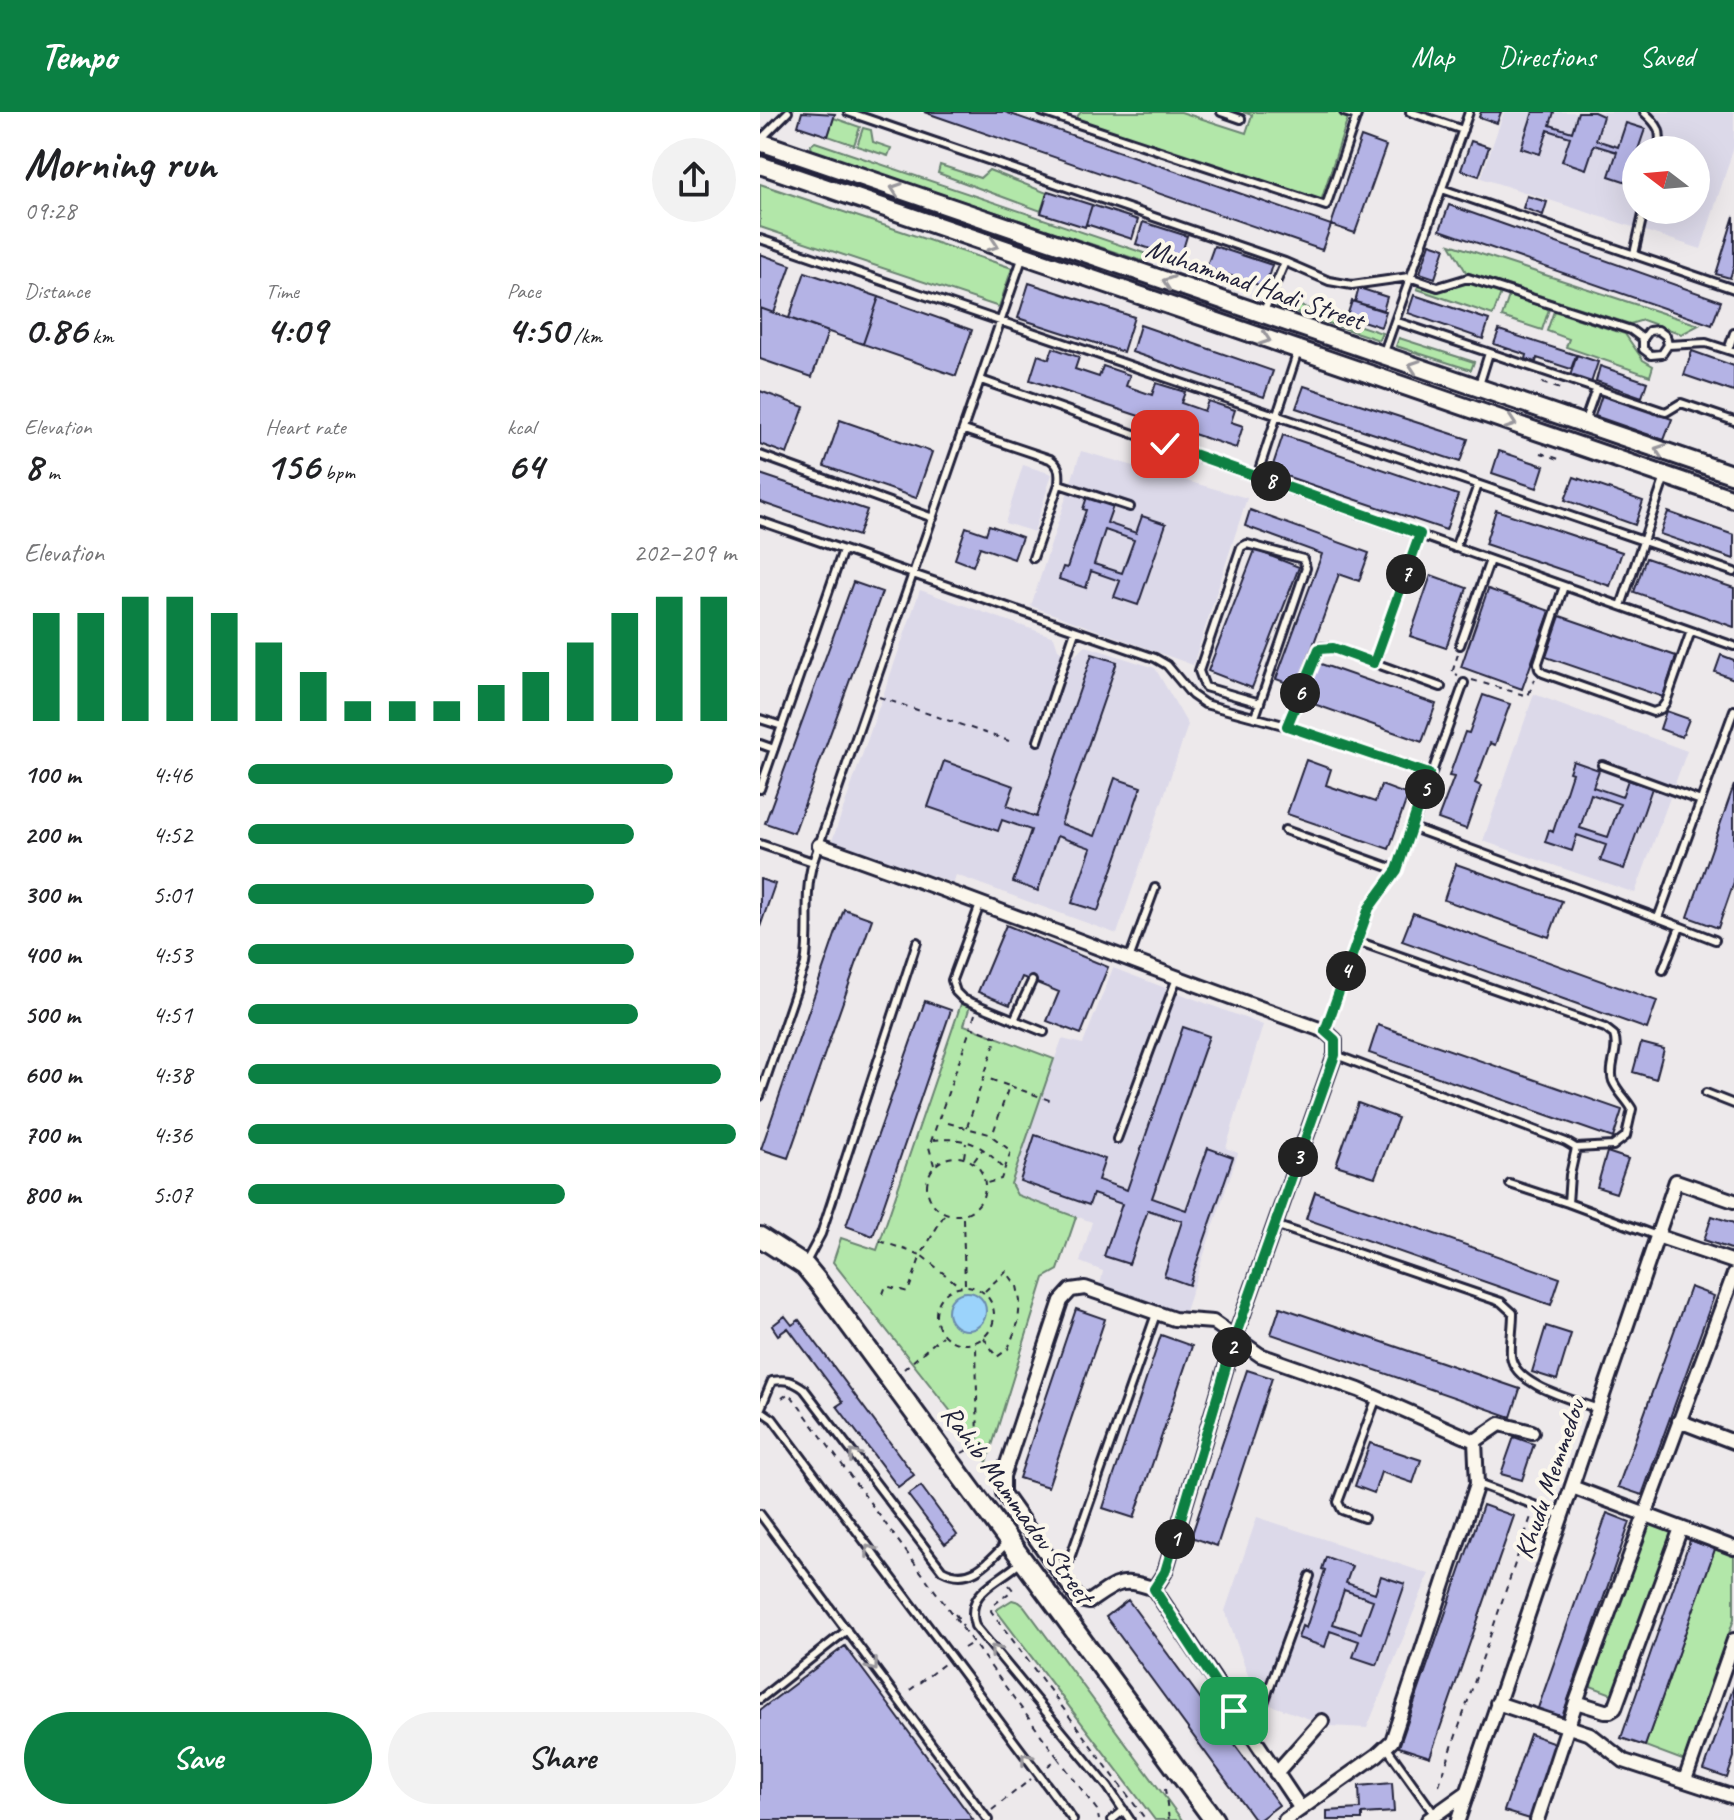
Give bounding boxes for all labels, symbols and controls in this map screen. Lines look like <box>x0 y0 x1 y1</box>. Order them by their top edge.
text: Tempo <box>40 33 116 80</box>
text: Map <box>1411 39 1454 74</box>
text: Directions <box>1498 39 1596 74</box>
text: Saved <box>1640 39 1694 74</box>
text: Morning run <box>24 136 216 191</box>
north arrow <box>1622 136 1710 224</box>
map controls <box>1622 136 1710 224</box>
button: share <box>652 138 736 222</box>
one-way arrow <box>889 182 903 198</box>
text: 09:28 <box>24 194 76 227</box>
street label: Muhammad Hadi Street <box>1142 230 1371 339</box>
one-way arrow <box>985 236 999 252</box>
one-way arrow <box>1162 275 1176 291</box>
text: Distance <box>24 277 90 305</box>
text: Time <box>265 277 299 305</box>
text: Pace <box>507 277 541 305</box>
text: 0.86 <box>24 305 87 355</box>
text: 4:09 <box>265 305 327 355</box>
text: 4:50 <box>507 305 568 355</box>
text: km <box>87 322 114 350</box>
text: /km <box>568 322 602 350</box>
one-way arrow <box>1257 330 1271 346</box>
one-way arrow <box>1408 360 1422 376</box>
pin <box>1131 410 1199 478</box>
text: Elevation <box>24 413 92 441</box>
text: Heart rate <box>265 413 346 441</box>
text: kcal <box>507 413 536 441</box>
one-way arrow <box>1503 413 1517 430</box>
icon: check <box>1143 422 1187 466</box>
text: 8 <box>24 441 42 491</box>
text: 156 <box>265 441 320 491</box>
text: 64 <box>507 441 544 491</box>
one-way arrow <box>1654 443 1668 459</box>
text: m <box>42 458 60 486</box>
text: bpm <box>320 458 355 486</box>
pin: 8 <box>1251 461 1291 501</box>
text: 8 <box>1266 467 1276 495</box>
text: Elevation <box>24 536 104 569</box>
text: 202–209 m <box>633 536 736 569</box>
pin: 7 <box>1386 554 1426 594</box>
text: 7 <box>1401 560 1411 588</box>
pin: 6 <box>1280 673 1320 713</box>
text: 6 <box>1295 679 1305 707</box>
text: 100 m <box>24 758 80 791</box>
text: 4:46 <box>152 758 192 791</box>
pin: 5 <box>1405 769 1445 809</box>
text: 5 <box>1420 775 1430 803</box>
text: 200 m <box>24 818 80 851</box>
text: 4:52 <box>152 818 192 851</box>
text: 300 m <box>24 878 80 911</box>
text: 5:01 <box>152 878 192 911</box>
text: 400 m <box>24 938 80 971</box>
text: 4:53 <box>152 938 192 971</box>
pin: 4 <box>1326 951 1366 991</box>
text: 4 <box>1341 957 1351 985</box>
text: 500 m <box>24 998 80 1031</box>
text: 4:51 <box>152 998 192 1031</box>
text: 600 m <box>24 1058 81 1091</box>
text: 4:38 <box>152 1058 192 1091</box>
text: 700 m <box>24 1118 80 1151</box>
text: 4:36 <box>152 1118 192 1151</box>
pin: 3 <box>1278 1137 1318 1177</box>
text: 3 <box>1293 1143 1303 1171</box>
text: 800 m <box>24 1178 80 1211</box>
text: 5:07 <box>152 1178 192 1211</box>
pin: 2 <box>1212 1327 1252 1367</box>
text: 2 <box>1227 1333 1237 1361</box>
street label: Khudu Memmedov <box>1505 1392 1593 1563</box>
street label: Rahib Mammadov Street <box>934 1398 1104 1613</box>
one-way arrow <box>849 1449 863 1464</box>
pin: 1 <box>1155 1519 1195 1559</box>
text: 1 <box>1170 1525 1180 1553</box>
one-way arrow <box>866 1544 880 1558</box>
one-way arrow <box>990 1644 1005 1659</box>
one-way arrow <box>864 1657 878 1672</box>
pin <box>1200 1677 1268 1745</box>
icon: arrive <box>1212 1689 1256 1733</box>
button: Save <box>24 1712 372 1804</box>
button: Share <box>388 1712 736 1804</box>
one-way arrow <box>1022 1752 1036 1767</box>

